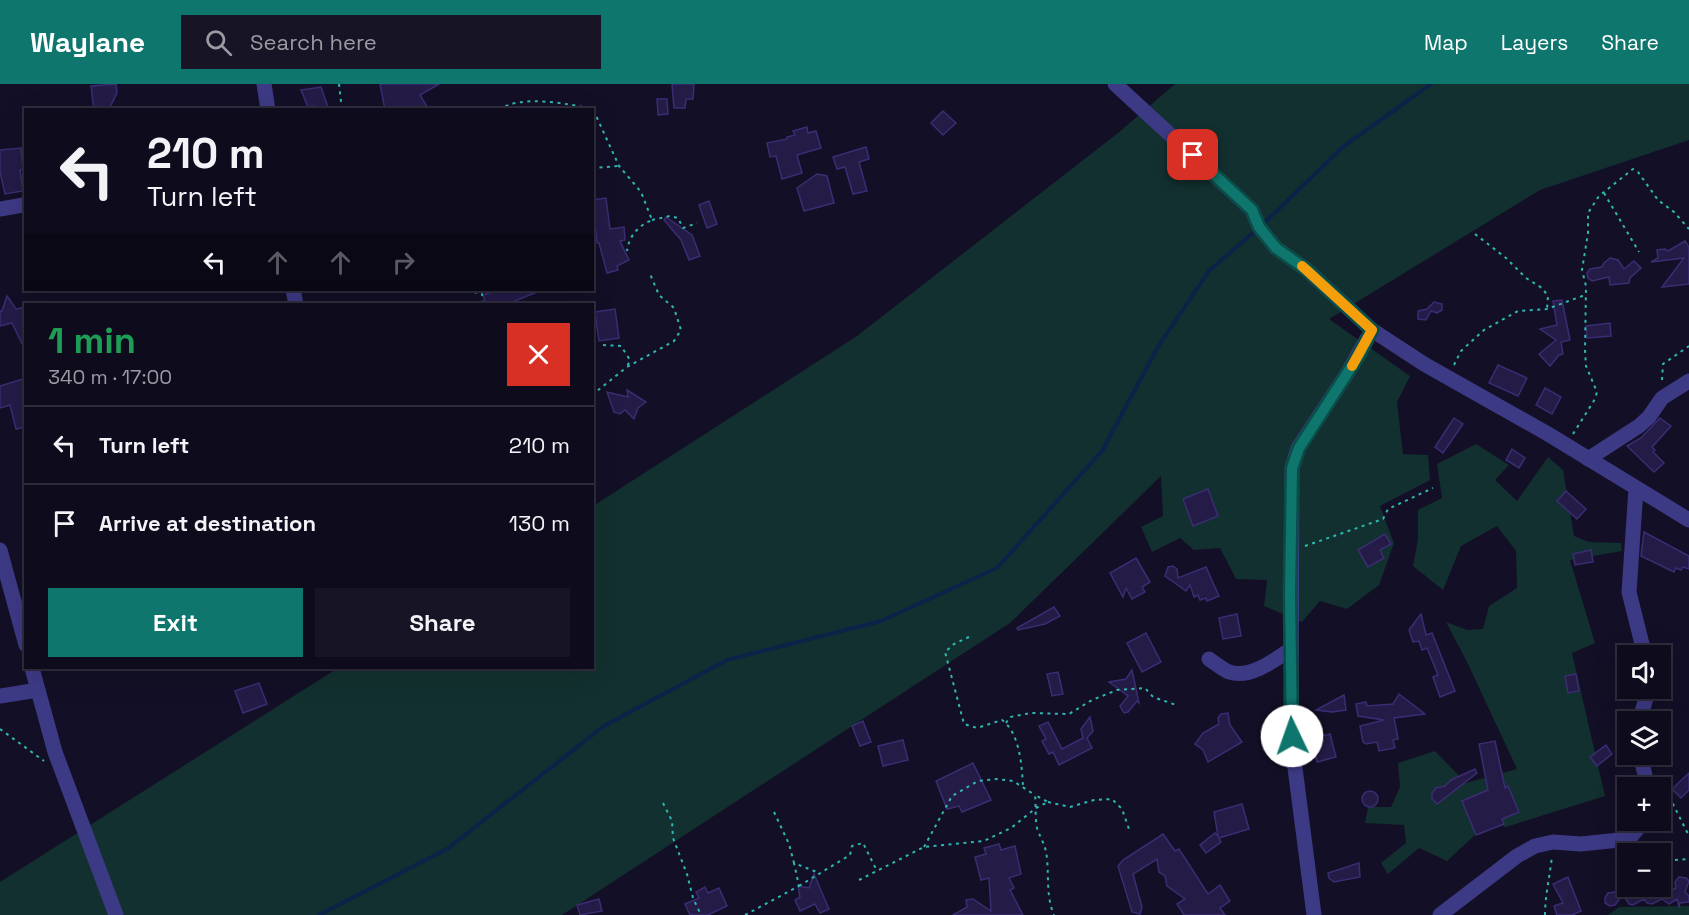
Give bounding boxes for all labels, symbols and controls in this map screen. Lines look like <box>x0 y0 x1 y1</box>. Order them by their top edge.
search box <box>181 15 601 69</box>
text: Waylane <box>30 24 145 60</box>
icon: search <box>202 26 235 59</box>
text: Search here <box>250 28 377 56</box>
text: Map <box>1424 29 1468 56</box>
text: Layers <box>1501 29 1568 56</box>
text: Share <box>1601 29 1659 56</box>
text: 210 m <box>147 127 265 180</box>
pin <box>1167 129 1218 180</box>
icon: left <box>48 132 126 210</box>
icon: arrive <box>1176 138 1209 171</box>
text: Turn left <box>147 179 257 214</box>
icon: left <box>198 246 231 279</box>
icon: ahead <box>261 246 294 279</box>
icon: ahead <box>324 246 357 279</box>
icon: right <box>387 246 420 279</box>
text: 1 min <box>48 318 136 364</box>
button: close <box>507 323 570 386</box>
text: 340 m · 17:00 <box>48 364 172 390</box>
icon: left <box>48 429 81 462</box>
text: Turn left <box>99 431 189 459</box>
text: 210 m <box>509 431 570 459</box>
icon: arrive <box>48 507 81 540</box>
text: Arrive at destination <box>99 509 316 537</box>
text: 130 m <box>509 509 570 537</box>
button: Exit <box>48 588 303 657</box>
button: Share <box>315 588 570 657</box>
map controls <box>1617 645 1671 897</box>
button: sound <box>1617 645 1671 699</box>
position arrow <box>1260 704 1324 768</box>
button: layers <box>1617 711 1671 765</box>
button: + <box>1617 777 1671 831</box>
button: − <box>1617 843 1671 897</box>

